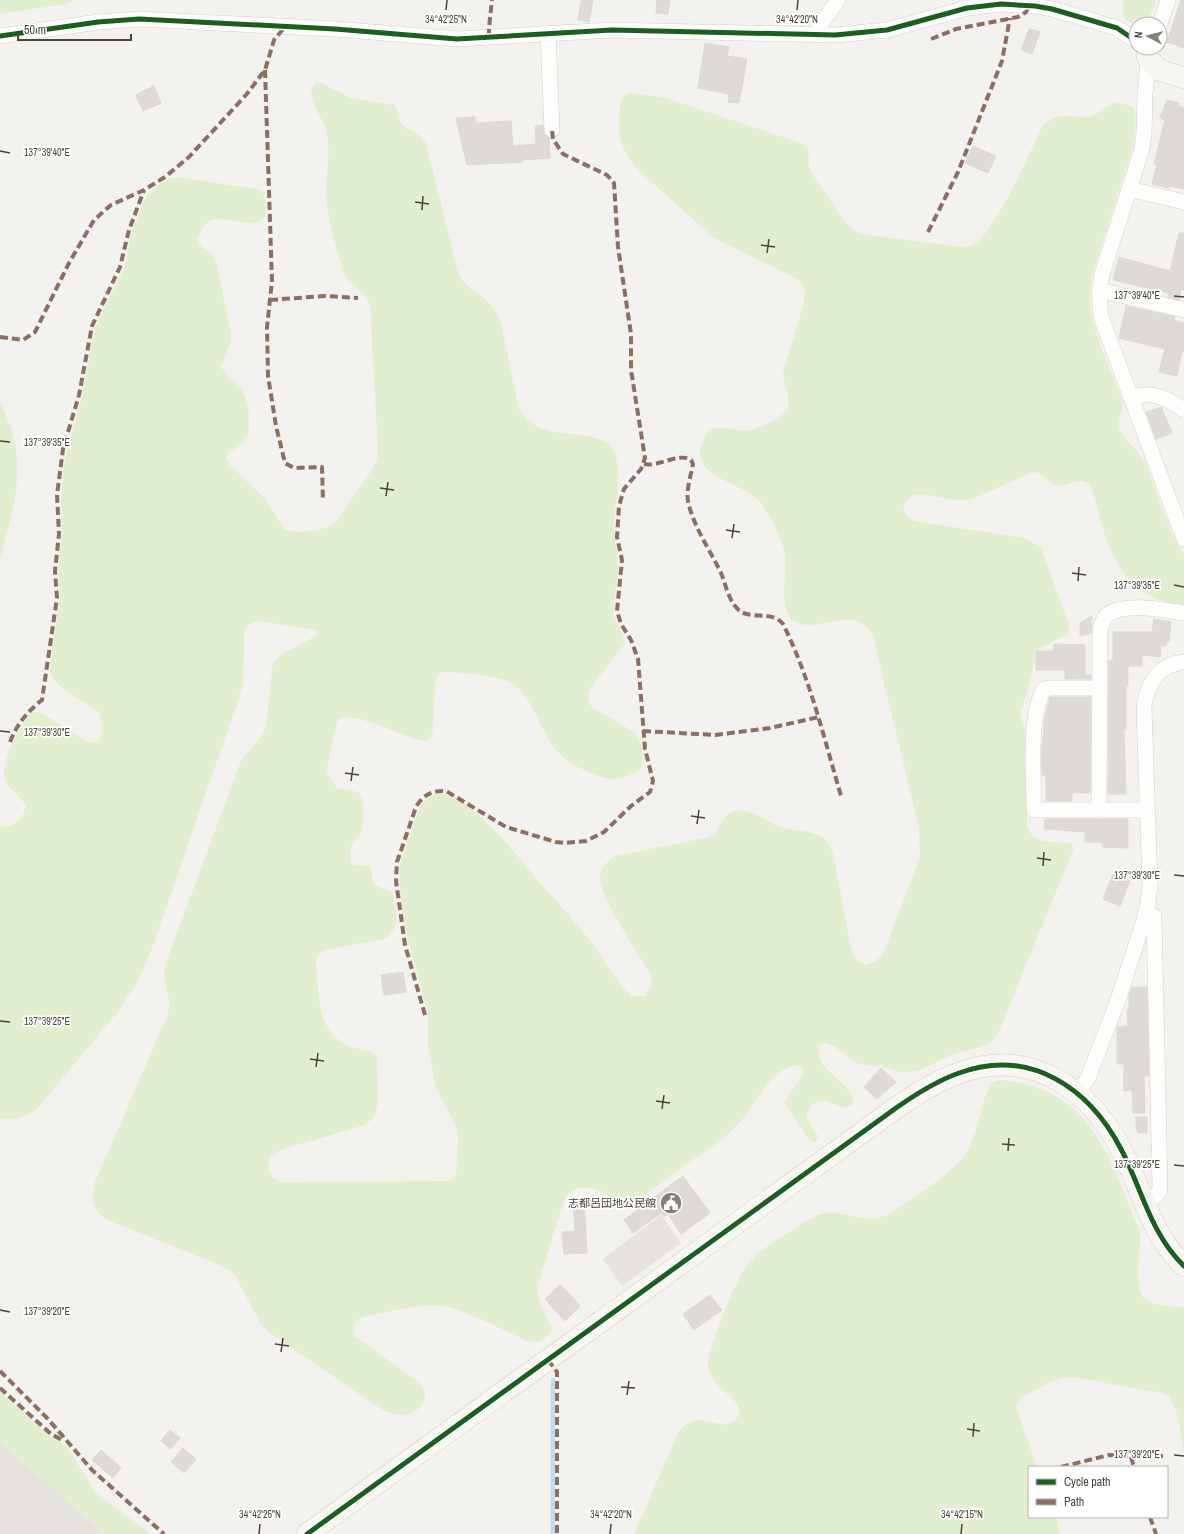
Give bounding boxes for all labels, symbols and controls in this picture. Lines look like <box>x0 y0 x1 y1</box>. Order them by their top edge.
text: 34°42'25"N <box>425 13 467 26</box>
text: 34°42'20"N <box>776 13 818 26</box>
scale bar <box>18 16 131 42</box>
north arrow <box>1128 16 1168 56</box>
text: 50 m <box>24 22 46 38</box>
text: N <box>1131 31 1145 39</box>
text: 137°39'40"E <box>24 146 70 159</box>
text: 137°39'40"E <box>1114 289 1160 302</box>
text: 137°39'35"E <box>24 436 70 449</box>
text: 137°39'35"E <box>1114 579 1160 592</box>
text: 137°39'30"E <box>24 726 70 739</box>
text: 137°39'30"E <box>1114 869 1160 882</box>
text: 137°39'25"E <box>24 1015 70 1028</box>
text: 137°39'25"E <box>1114 1158 1160 1171</box>
public building icon: 志都呂団地公民館 <box>658 1190 684 1216</box>
place label: 志都呂団地公民館 <box>568 1196 656 1210</box>
text: 137°39'20"E <box>24 1305 70 1318</box>
text: 137°39'20"E <box>1114 1448 1160 1461</box>
legend <box>1028 1466 1168 1518</box>
text: Cycle path <box>1064 1474 1111 1490</box>
text: Path <box>1064 1494 1084 1510</box>
text: 34°42'25"N <box>239 1508 281 1521</box>
text: 34°42'20"N <box>590 1508 632 1521</box>
text: 34°42'15"N <box>941 1508 983 1521</box>

